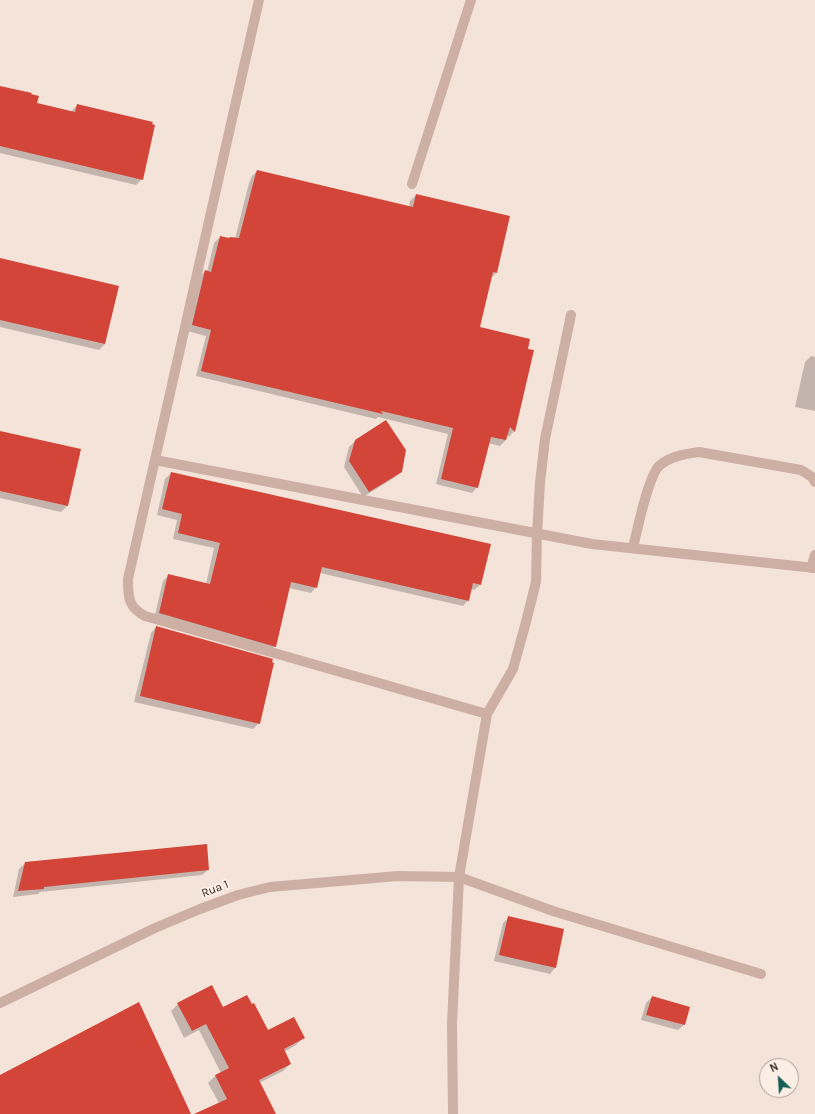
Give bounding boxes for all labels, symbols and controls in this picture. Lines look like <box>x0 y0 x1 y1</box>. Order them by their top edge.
street label: Rua 1 <box>199 877 231 901</box>
north arrow <box>759 1058 799 1098</box>
text: N <box>768 1060 780 1075</box>

